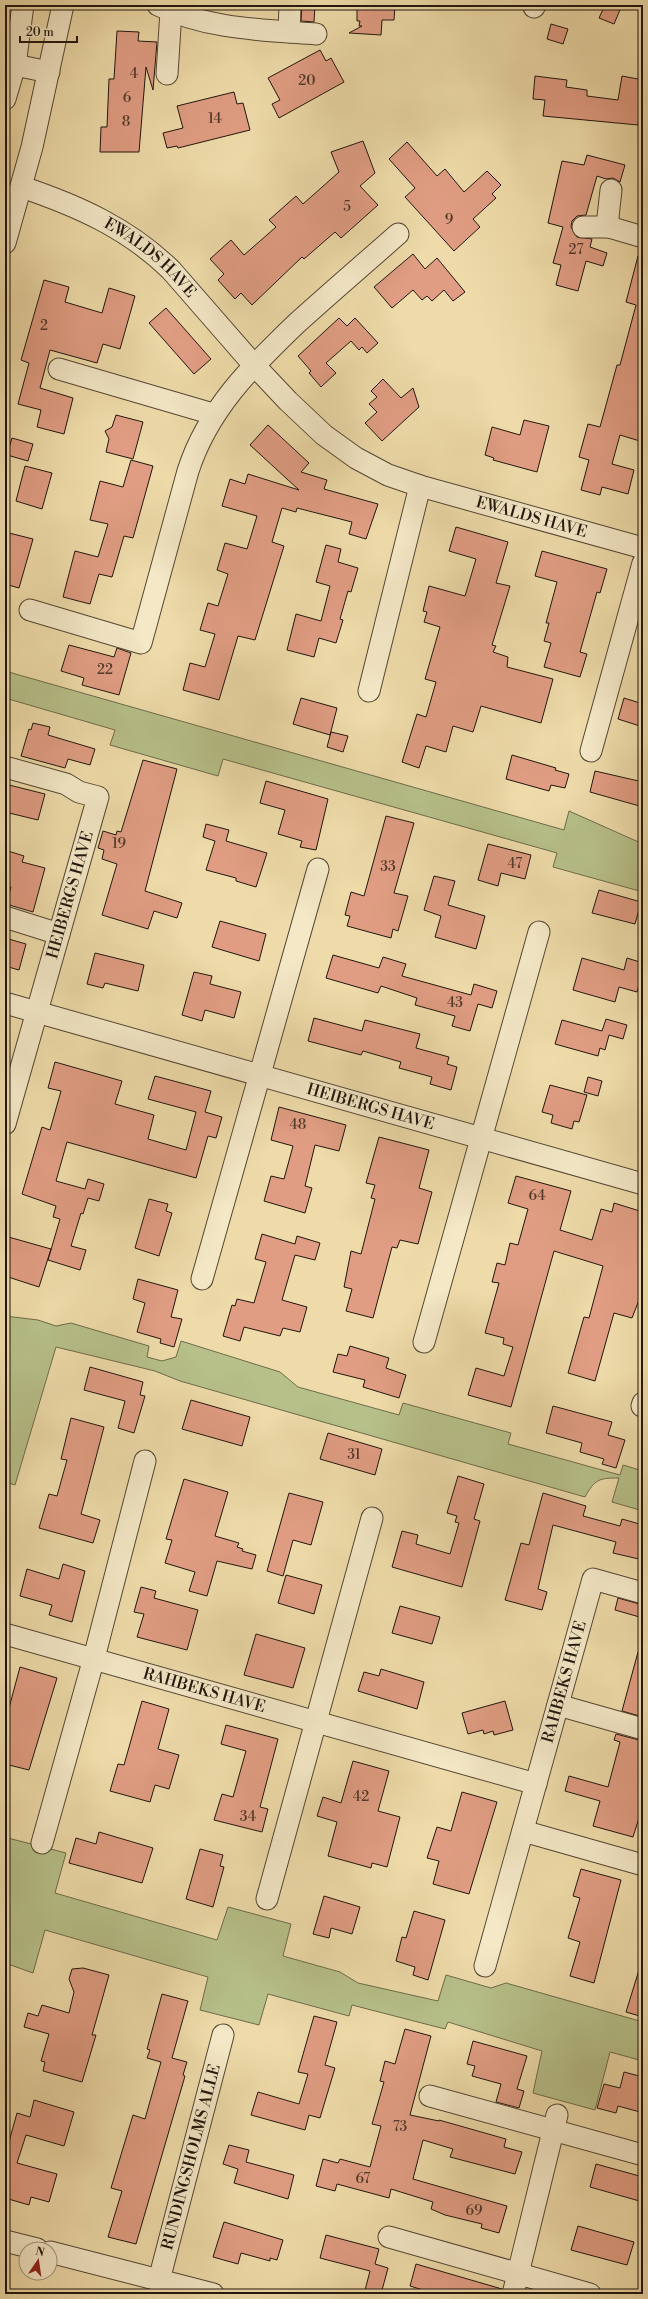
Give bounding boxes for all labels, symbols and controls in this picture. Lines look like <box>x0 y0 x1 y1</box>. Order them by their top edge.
scale bar <box>20 18 77 44</box>
text: 20 m <box>26 25 54 40</box>
house number: 4 <box>130 65 138 83</box>
house number: 20 <box>298 72 316 90</box>
house number: 6 <box>123 89 132 107</box>
house number: 14 <box>208 110 222 128</box>
house number: 8 <box>122 113 130 131</box>
house number: 5 <box>343 198 351 216</box>
house number: 9 <box>445 211 453 229</box>
street label: EWALDS HAVE <box>101 213 200 302</box>
house number: 27 <box>569 241 583 259</box>
house number: 2 <box>40 317 48 335</box>
street label: EWALDS HAVE <box>474 492 589 542</box>
house number: 22 <box>97 661 113 679</box>
street label: HEIBERGS HAVE <box>42 829 98 961</box>
house number: 19 <box>112 835 126 853</box>
house number: 47 <box>508 855 522 873</box>
house number: 33 <box>380 858 396 876</box>
house number: 43 <box>447 994 463 1012</box>
street label: HEIBERGS HAVE <box>304 1079 437 1134</box>
house number: 48 <box>290 1116 306 1134</box>
house number: 64 <box>528 1187 546 1205</box>
house number: 31 <box>347 1446 361 1464</box>
street label: RAHBEKS HAVE <box>538 1618 591 1745</box>
street label: RAHBEKS HAVE <box>141 1663 268 1717</box>
house number: 42 <box>353 1788 369 1806</box>
house number: 34 <box>240 1808 256 1826</box>
street label: RUNDINGSHOLMS ALLE <box>157 2062 225 2252</box>
house number: 73 <box>393 2118 408 2136</box>
house number: 67 <box>356 2170 370 2188</box>
house number: 69 <box>466 2202 482 2220</box>
north arrow <box>18 2241 58 2281</box>
text: N <box>34 2244 46 2260</box>

